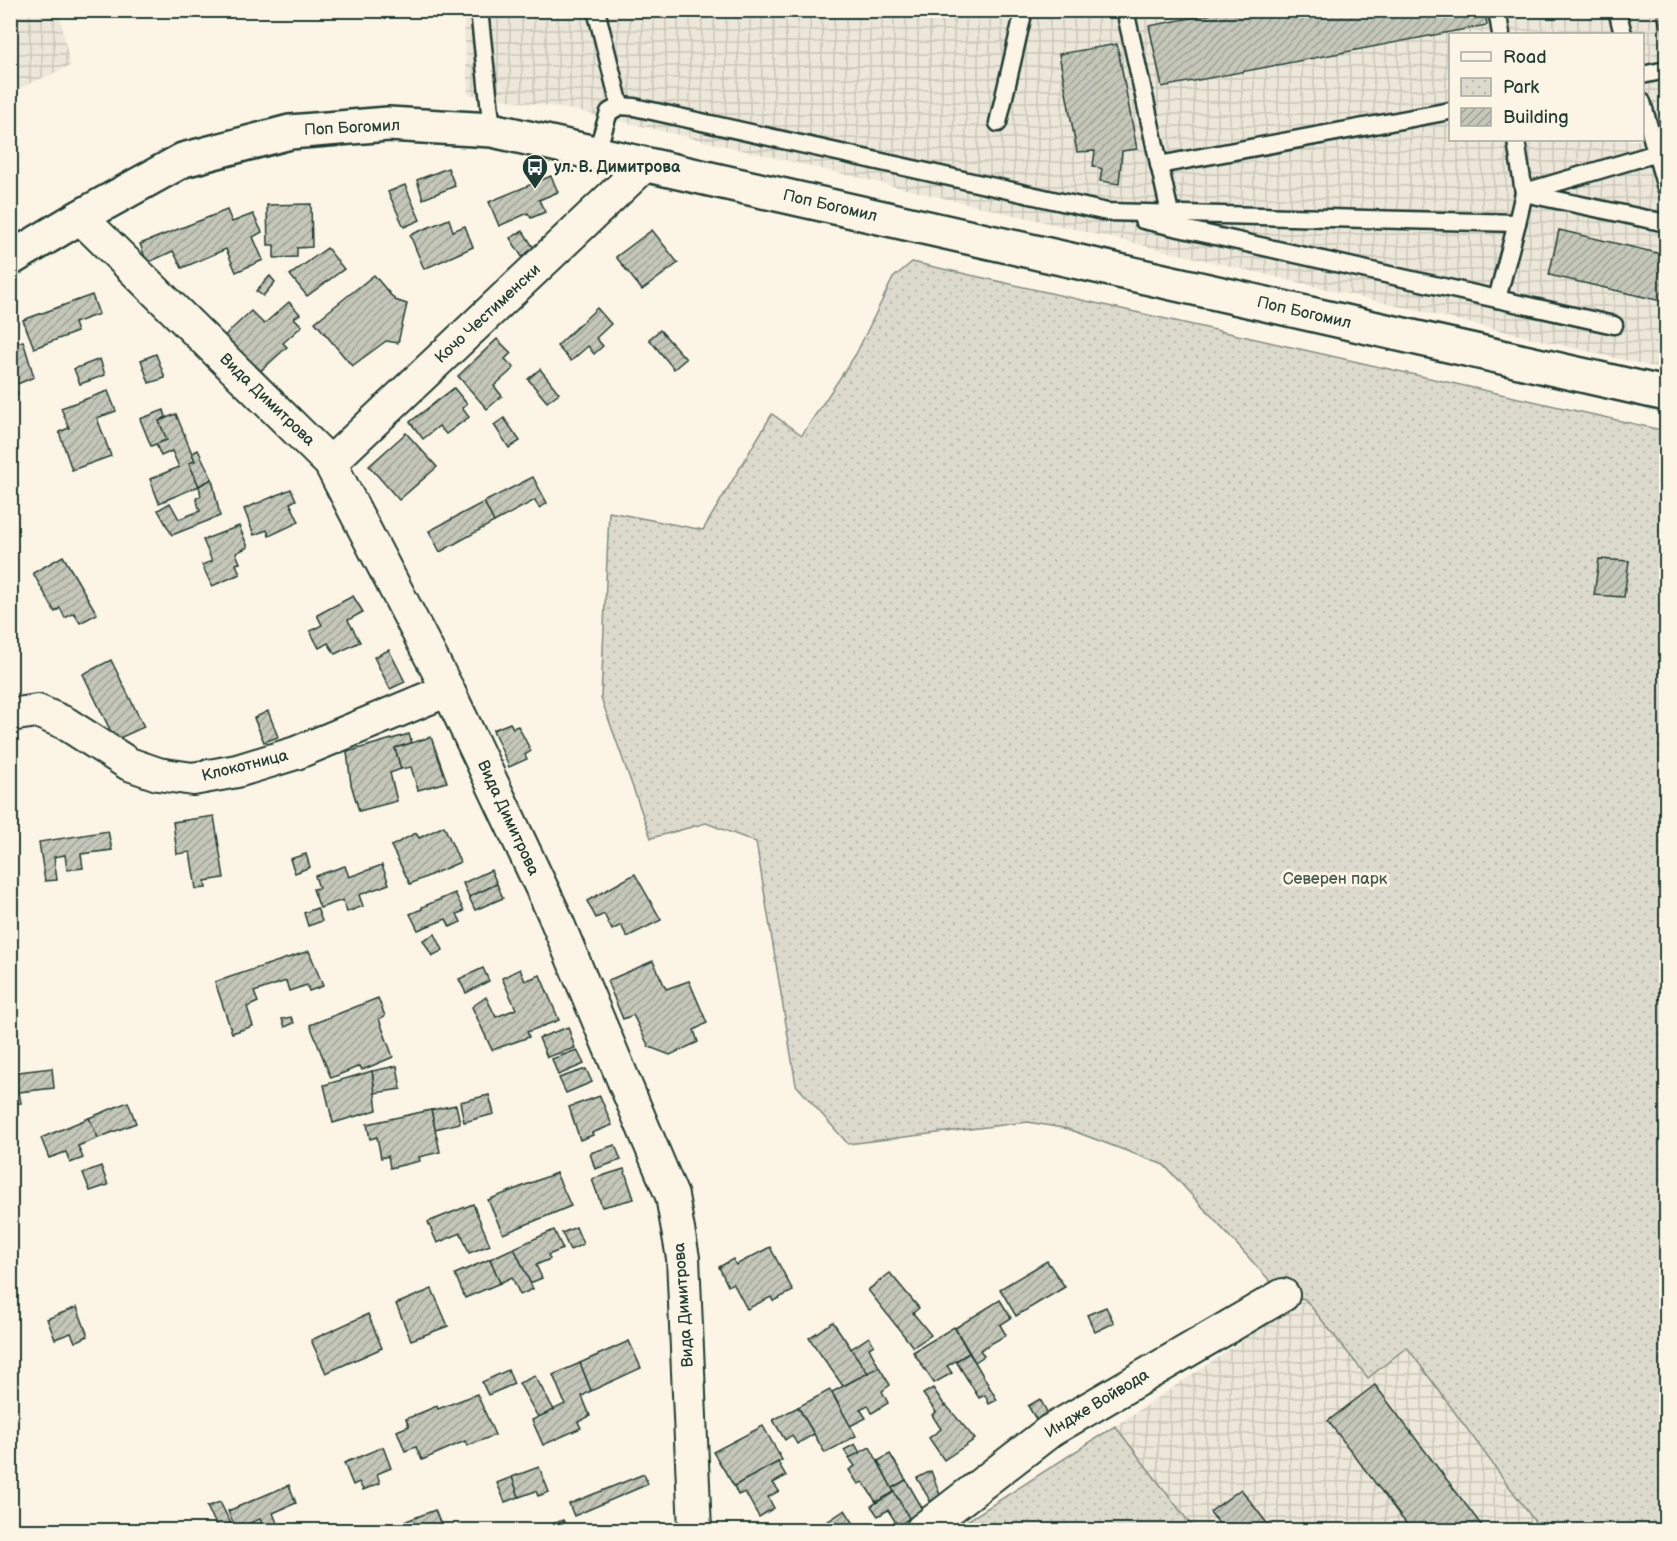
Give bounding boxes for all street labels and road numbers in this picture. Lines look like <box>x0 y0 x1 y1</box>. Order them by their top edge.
street label: Поп Богомил <box>303 116 401 140</box>
street label: Поп Богомил <box>781 186 879 226</box>
street label: Кочо Честименски <box>431 260 545 368</box>
street label: Поп Богомил <box>1255 293 1353 333</box>
street label: Вида Димитрова <box>215 350 319 451</box>
street label: Клокотница <box>200 746 291 786</box>
street label: Вида Димитрова <box>473 757 543 879</box>
street label: Вида Димитрова <box>670 1241 698 1368</box>
street label: Индже Войвода <box>1041 1365 1153 1443</box>

